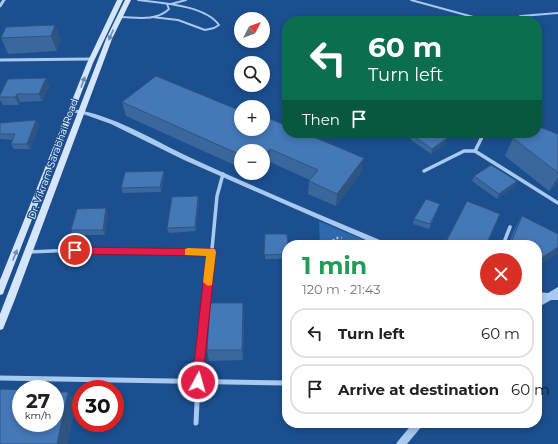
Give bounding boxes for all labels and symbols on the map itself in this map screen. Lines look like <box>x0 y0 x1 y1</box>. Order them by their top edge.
north arrow <box>234 12 270 48</box>
one-way arrow <box>107 29 113 41</box>
one-way arrow <box>80 76 86 88</box>
street label: Dr. Vikram Sarabhai Road <box>25 97 81 221</box>
pin <box>58 233 92 267</box>
one-way arrow <box>12 249 18 261</box>
position arrow <box>177 361 219 403</box>
speed limit sign: 30 <box>72 380 124 432</box>

